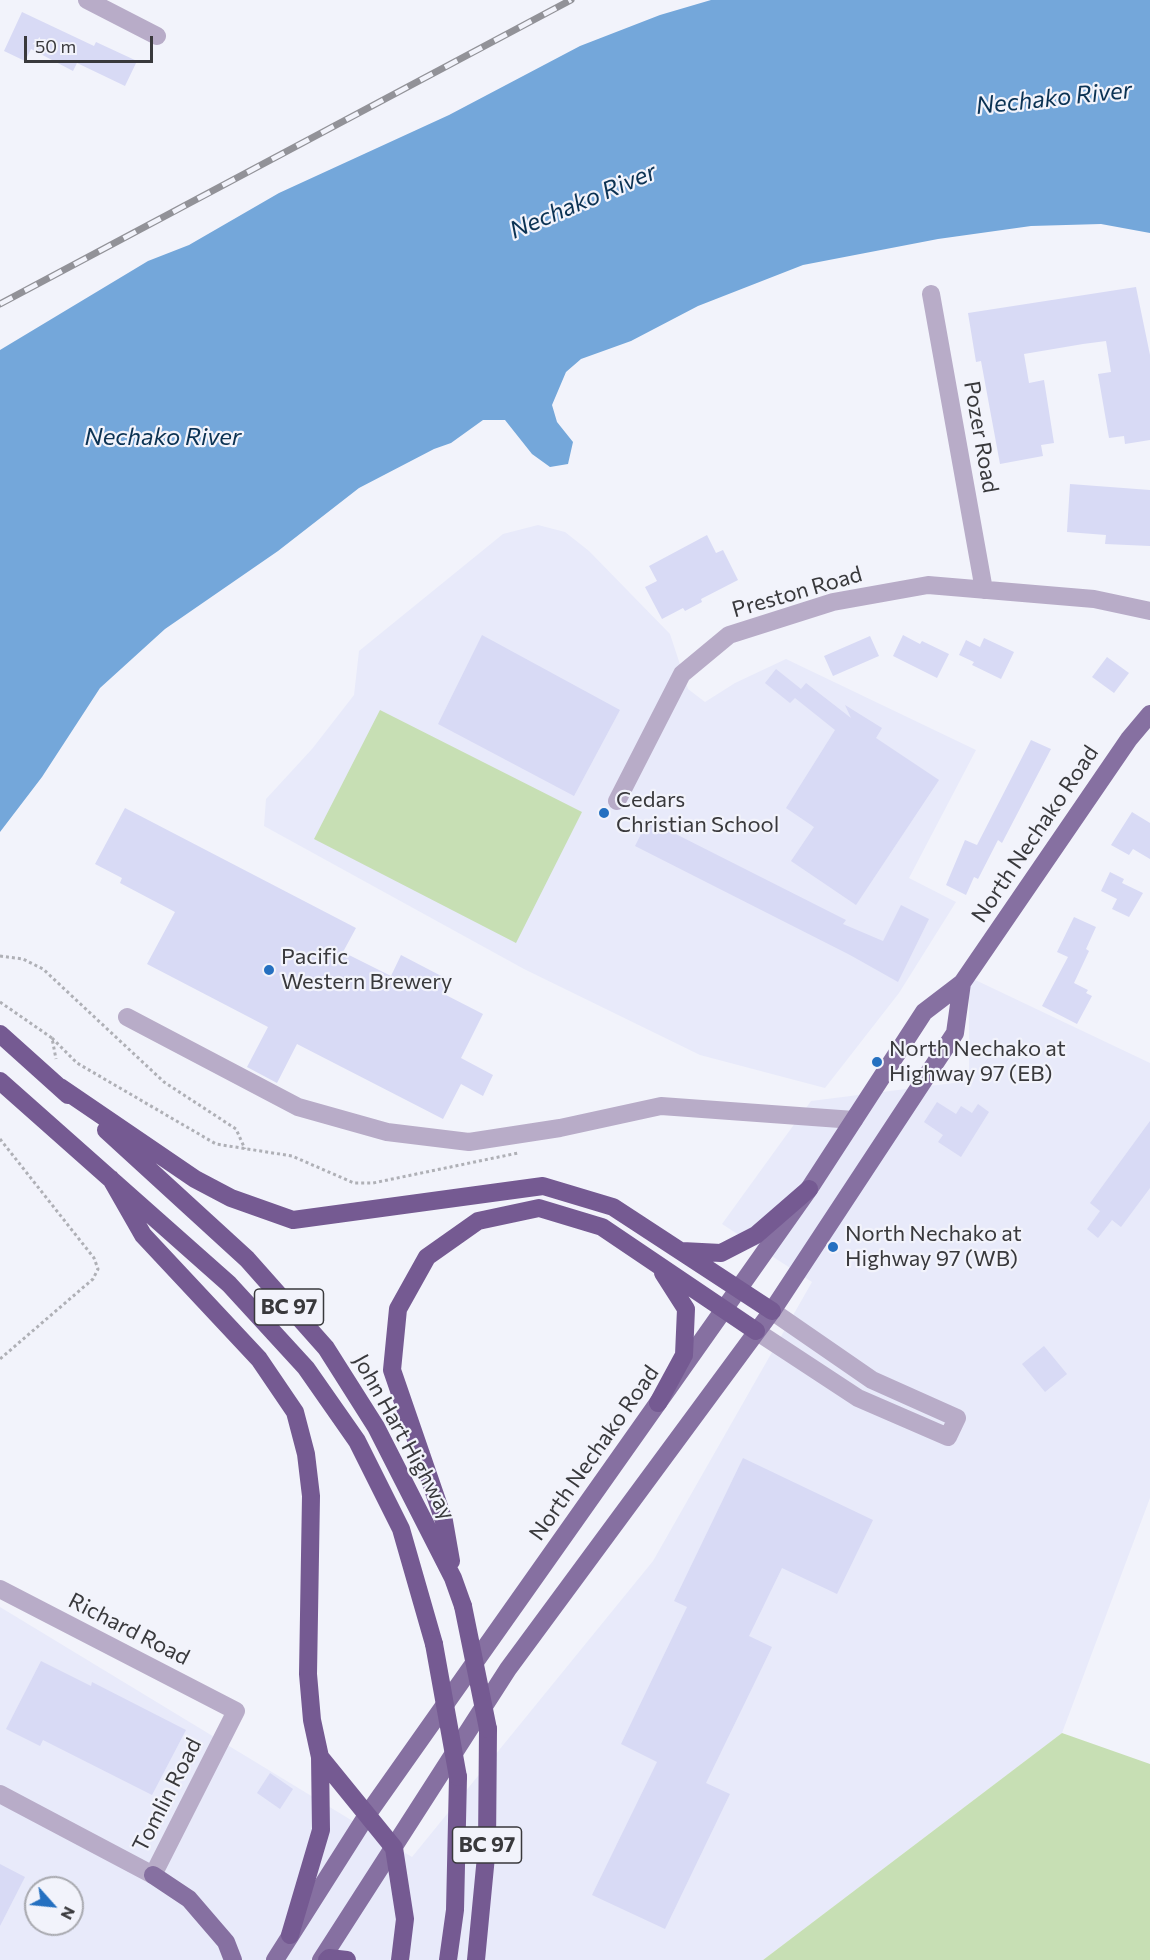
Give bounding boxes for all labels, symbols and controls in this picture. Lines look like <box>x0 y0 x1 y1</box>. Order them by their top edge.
scale bar <box>27 24 156 62</box>
text: 50 m <box>35 35 76 57</box>
water label: Nechako River <box>974 75 1134 121</box>
water label: Nechako River <box>505 157 661 245</box>
street label: Pozer Road <box>958 379 1004 495</box>
water label: Nechako River <box>85 423 241 451</box>
street label: Preston Road <box>729 561 865 623</box>
street label: North Nechako Road <box>966 741 1104 927</box>
place label: Cedars Christian School <box>616 787 779 838</box>
marker: Cedars Christian School <box>597 806 611 820</box>
place label: Pacific Western Brewery <box>281 944 452 996</box>
marker: Pacific Western Brewery <box>262 963 276 977</box>
place label: North Nechako at Highway 97 (EB) <box>889 1036 1066 1088</box>
marker: North Nechako at Highway 97 (EB) <box>870 1055 884 1069</box>
place label: North Nechako at Highway 97 (WB) <box>845 1221 1022 1272</box>
marker: North Nechako at Highway 97 (WB) <box>826 1240 840 1254</box>
road number: BC 97 <box>254 1289 324 1325</box>
street label: John Hart Highway <box>348 1350 460 1524</box>
street label: North Nechako Road <box>524 1360 664 1546</box>
street label: Richard Road <box>64 1587 194 1671</box>
street label: Tomlin Road <box>127 1734 207 1856</box>
road number: BC 97 <box>452 1827 522 1863</box>
north arrow <box>24 1876 84 1936</box>
text: N <box>58 1904 80 1923</box>

